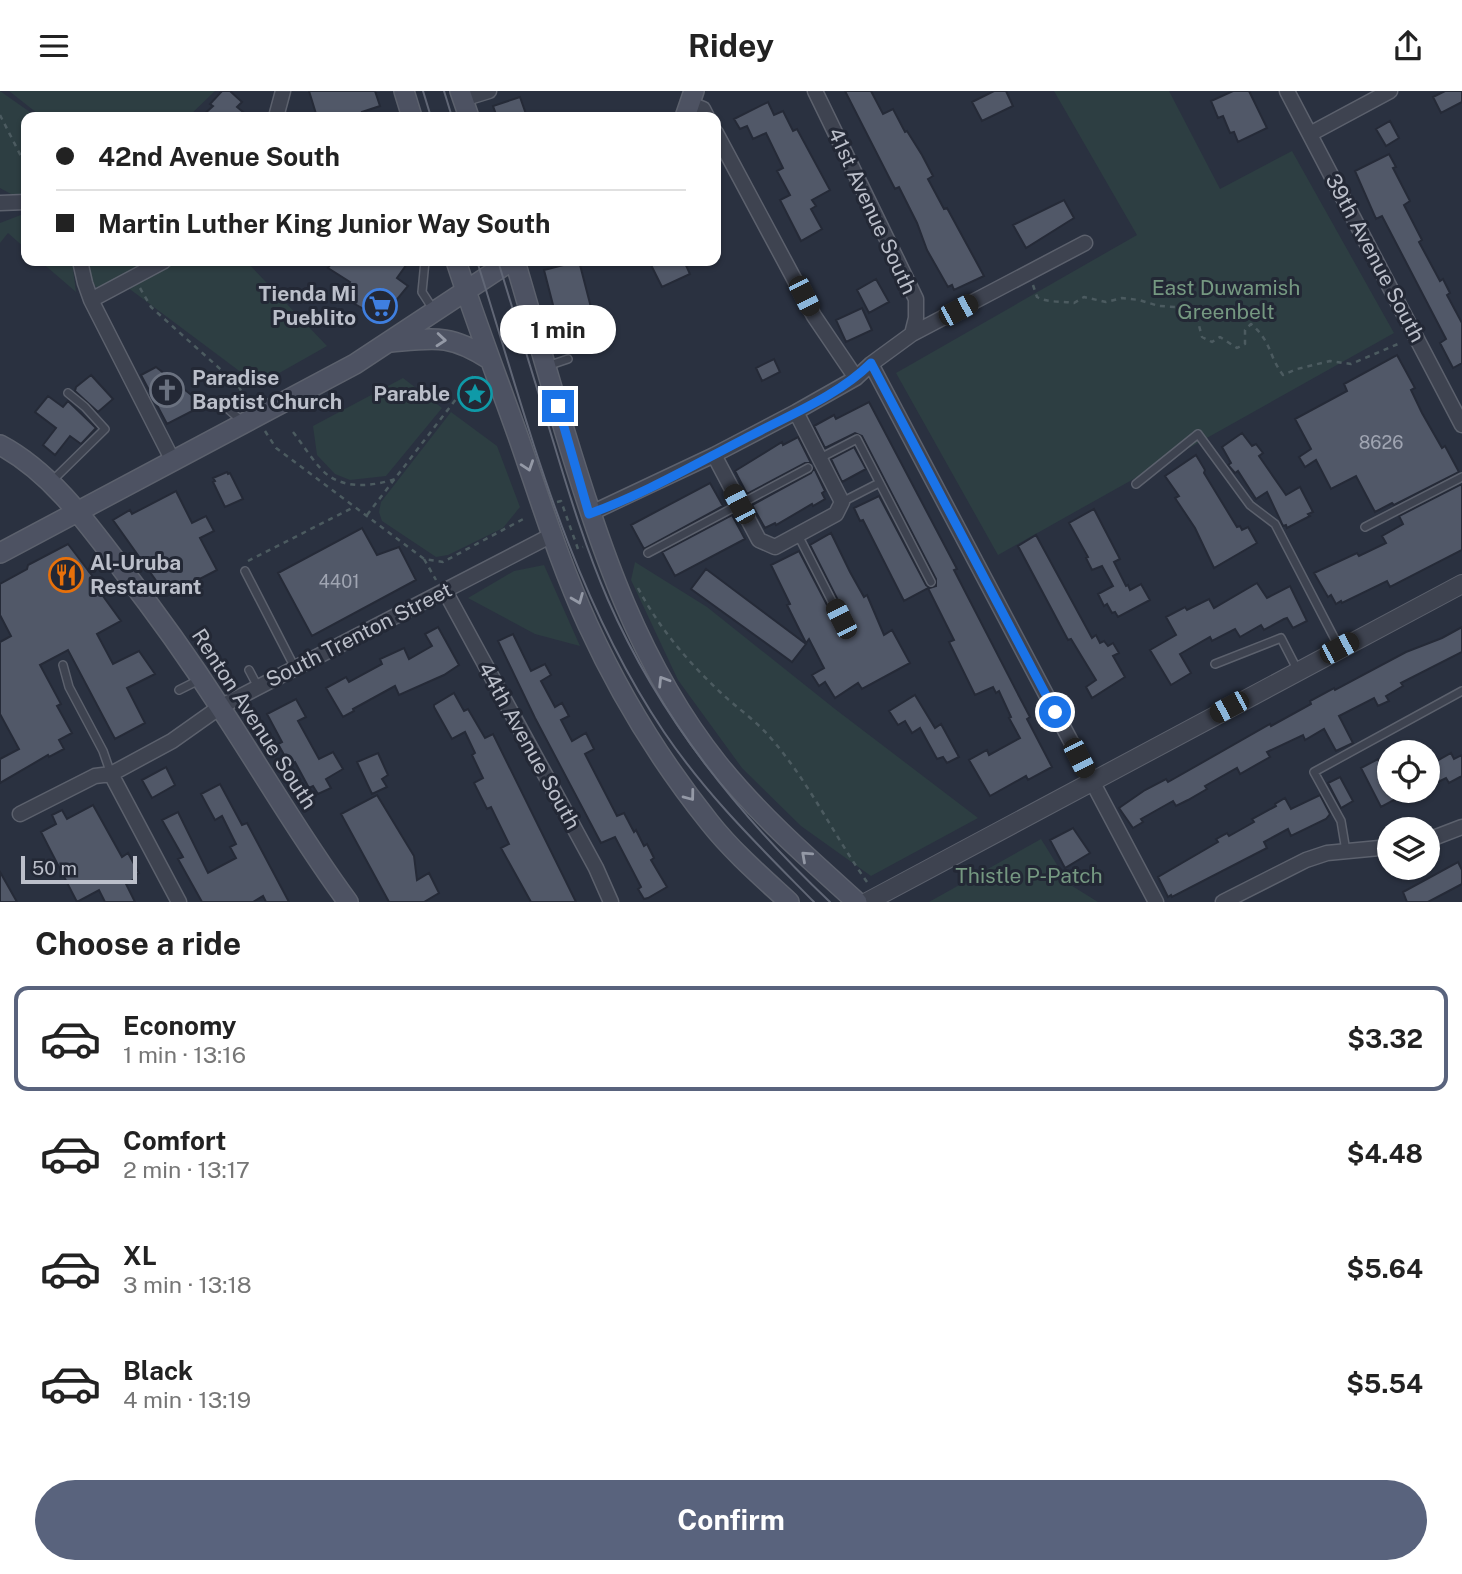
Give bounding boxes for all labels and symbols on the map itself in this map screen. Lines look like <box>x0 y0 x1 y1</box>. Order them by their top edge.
street label: 41st Avenue South <box>823 124 922 298</box>
street label: 39th Avenue South <box>1320 169 1430 346</box>
car <box>786 273 823 319</box>
park label: East Duwamish Greenbelt <box>1152 275 1300 324</box>
place label: Tienda Mi Pueblito <box>259 281 356 330</box>
supermarket icon: Tienda Mi Pueblito <box>361 287 399 325</box>
car <box>935 291 982 329</box>
callout: 1 min <box>500 305 616 353</box>
one-way arrow <box>436 332 447 347</box>
place label: Paradise Baptist Church <box>192 365 342 414</box>
church icon: Paradise Baptist Church <box>148 371 186 409</box>
place icon: Parable <box>456 375 494 413</box>
place label: Parable <box>373 381 450 406</box>
route end <box>542 390 574 422</box>
house number: 8626 <box>1359 432 1403 453</box>
one-way arrow <box>520 460 534 472</box>
car <box>720 481 759 527</box>
place label: Al-Uruba Restaurant <box>90 550 202 599</box>
restaurant icon: Al-Uruba Restaurant <box>47 556 85 594</box>
house number: 4401 <box>319 571 359 592</box>
street label: South Trenton Street <box>262 577 456 692</box>
one-way arrow <box>569 592 583 604</box>
car <box>823 596 860 642</box>
street label: Renton Avenue South <box>187 624 322 814</box>
car <box>1316 629 1363 667</box>
street label: 44th Avenue South <box>473 658 586 834</box>
one-way arrow <box>658 676 671 689</box>
car <box>1206 688 1253 726</box>
route start <box>1039 696 1071 728</box>
car <box>1061 735 1098 781</box>
one-way arrow <box>681 788 694 801</box>
one-way arrow <box>801 852 814 864</box>
scale bar <box>21 853 136 885</box>
park label: Thistle P-Patch <box>955 863 1103 888</box>

